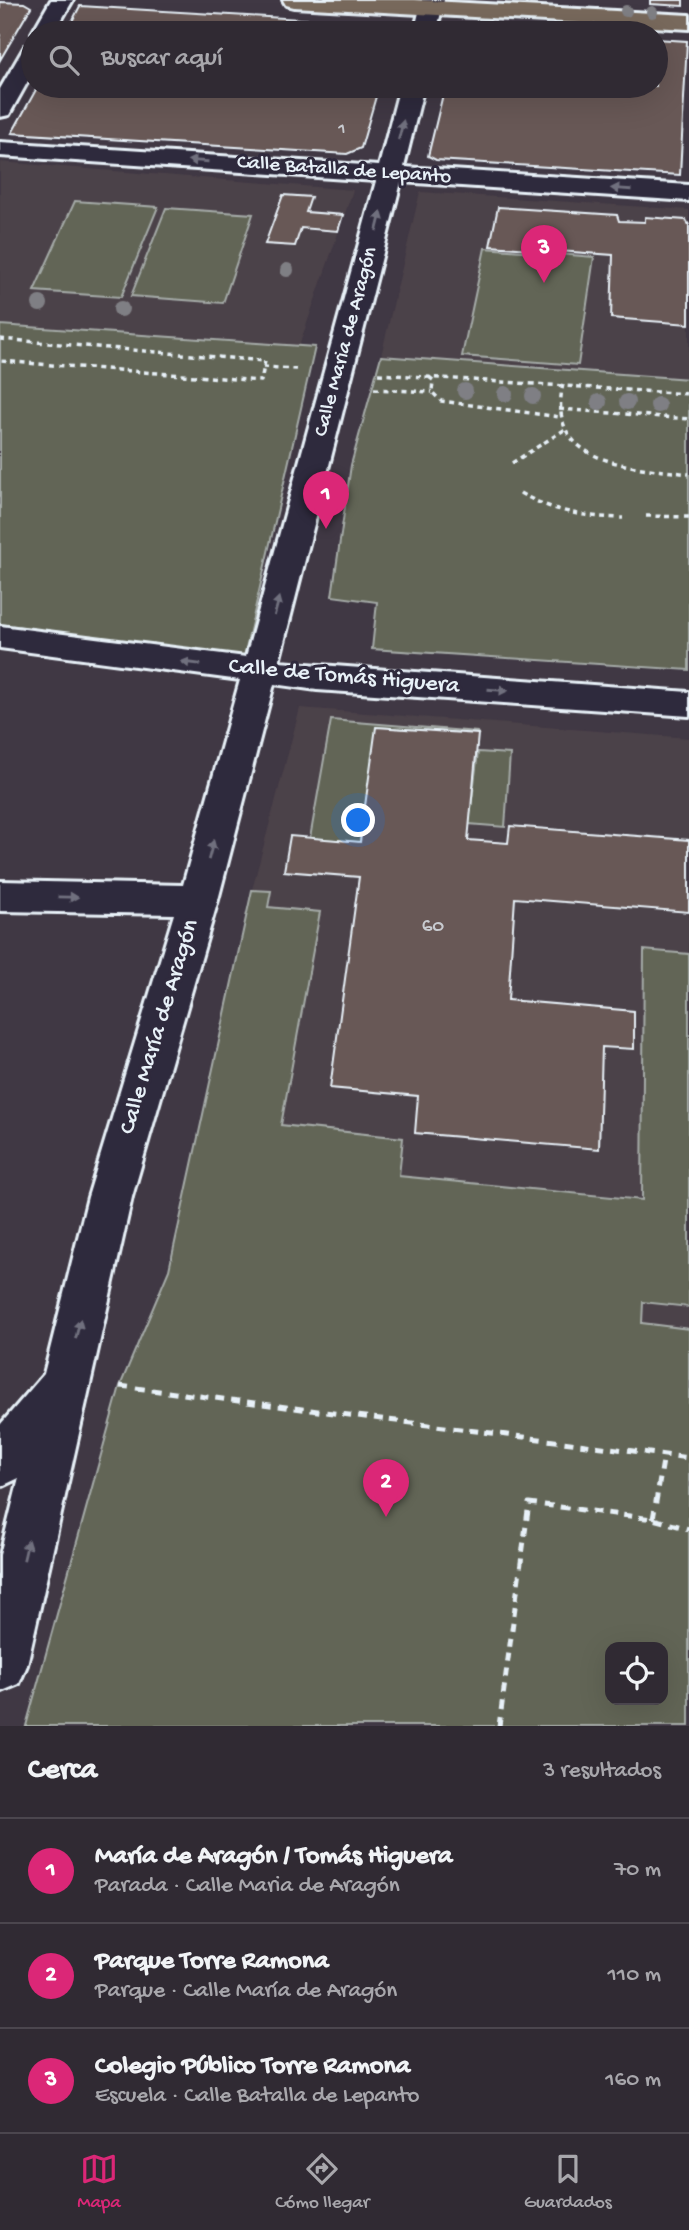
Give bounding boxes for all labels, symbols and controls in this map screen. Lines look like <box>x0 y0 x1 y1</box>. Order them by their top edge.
search box <box>21 21 668 98</box>
icon: search <box>45 41 83 79</box>
text: Buscar aquí <box>101 44 223 75</box>
house number: 1 <box>337 119 346 140</box>
one-way arrow <box>396 119 407 141</box>
street label: Calle Batalla de Lepanto <box>236 151 452 191</box>
one-way arrow <box>187 156 209 167</box>
one-way arrow <box>610 183 632 194</box>
one-way arrow <box>374 209 385 231</box>
pin: 3 <box>521 225 567 283</box>
street label: Calle Maria de Aragón <box>310 244 384 440</box>
pin: 1 <box>303 471 349 529</box>
one-way arrow <box>272 595 283 617</box>
street label: Calle de Tomás Higuera <box>227 652 461 702</box>
one-way arrow <box>180 657 202 668</box>
one-way arrow <box>487 685 509 696</box>
your location <box>341 803 375 837</box>
one-way arrow <box>206 839 217 861</box>
one-way arrow <box>57 891 79 903</box>
street label: Calle María de Aragón <box>113 915 207 1138</box>
house number: 60 <box>422 915 444 940</box>
one-way arrow <box>73 1318 84 1340</box>
pin: 2 <box>363 1459 409 1517</box>
one-way arrow <box>21 1539 32 1561</box>
map controls <box>605 1642 668 1705</box>
button: locate <box>605 1642 668 1705</box>
text: Cerca <box>28 1754 97 1789</box>
text: 3 resultados <box>543 1758 661 1785</box>
text: María de Aragón / Tomás Higuera <box>95 1842 453 1873</box>
text: 1 <box>46 1857 56 1884</box>
text: 70 m <box>614 1857 661 1884</box>
text: Parada · Calle Maria de Aragón <box>95 1873 400 1900</box>
text: Parque Torre Ramona <box>95 1947 329 1978</box>
text: 2 <box>45 1962 57 1989</box>
text: 110 m <box>608 1962 661 1989</box>
text: Parque · Calle María de Aragón <box>95 1978 397 2005</box>
text: Colegio Público Torre Ramona <box>95 2052 410 2083</box>
text: 3 <box>45 2067 57 2094</box>
text: 160 m <box>605 2067 661 2094</box>
text: Escuela · Calle Batalla de Lepanto <box>95 2083 419 2110</box>
tab: Mapa <box>77 2150 121 2215</box>
tab: Cómo llegar <box>275 2150 370 2215</box>
tab: Guardados <box>524 2150 612 2215</box>

